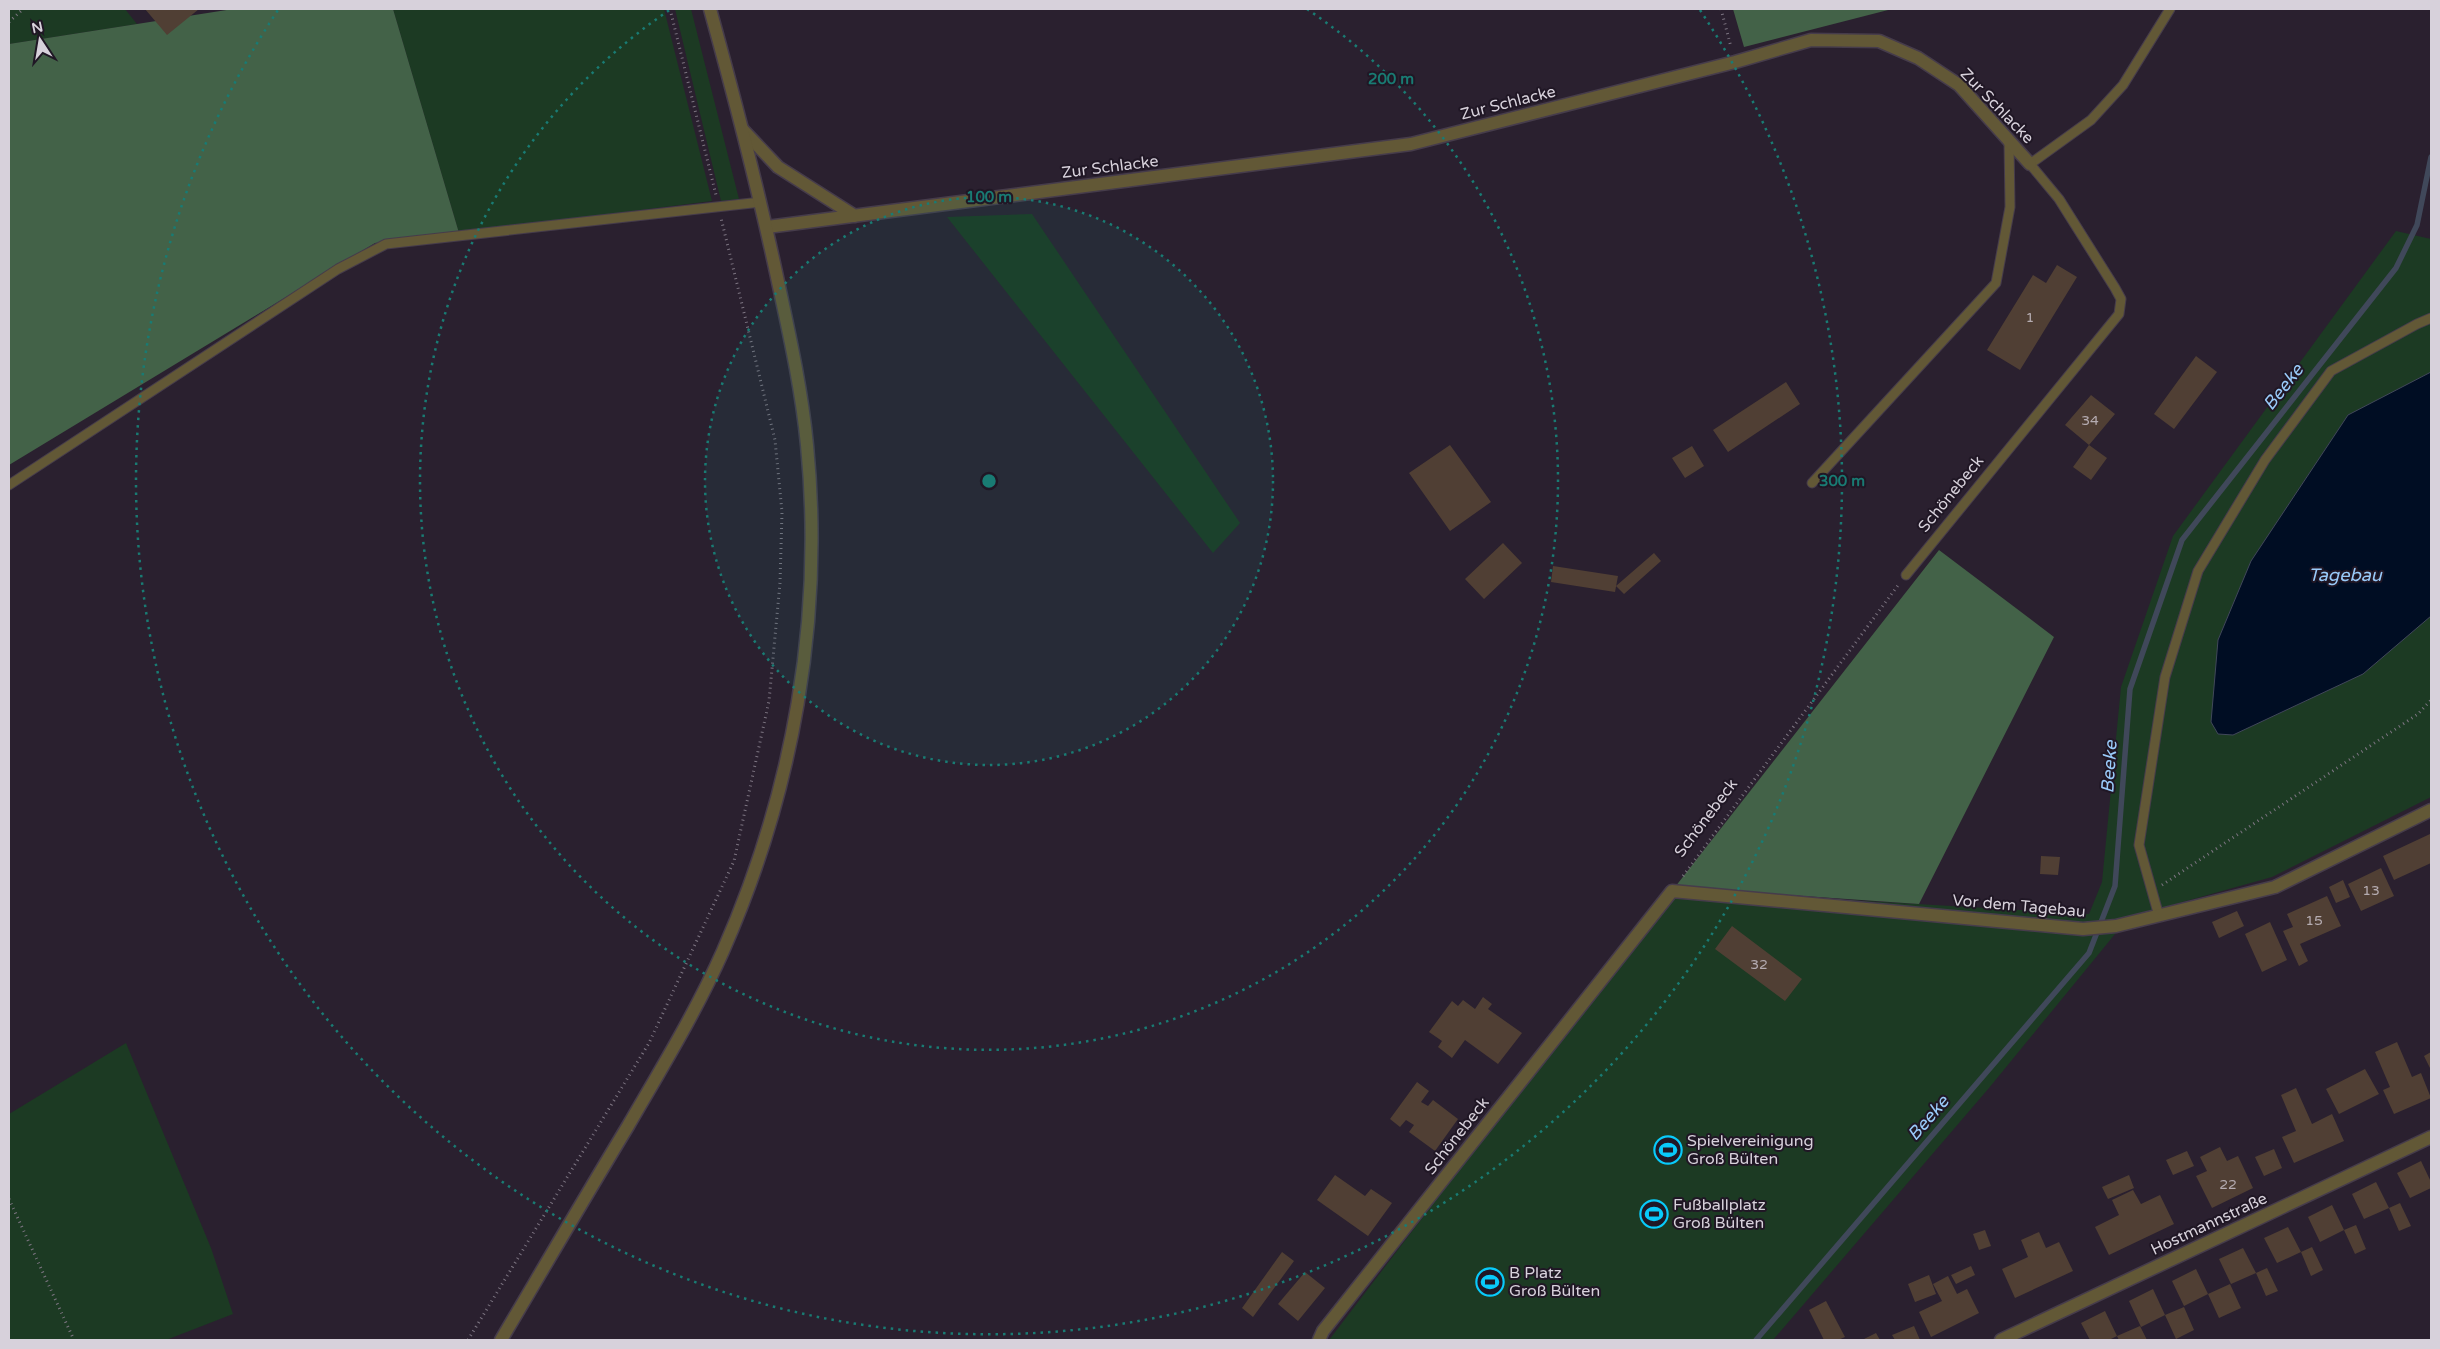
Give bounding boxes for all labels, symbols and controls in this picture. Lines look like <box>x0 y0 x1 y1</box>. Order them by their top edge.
north arrow <box>15 15 65 65</box>
text: N <box>30 18 45 37</box>
street label: Zur Schlacke <box>1956 64 2038 148</box>
text: 200 m <box>1368 70 1414 88</box>
street label: Zur Schlacke <box>1458 82 1558 124</box>
street label: Zur Schlacke <box>1060 151 1160 183</box>
text: 100 m <box>966 188 1012 206</box>
house number: 1 <box>2026 309 2034 326</box>
water label: Beeke <box>2258 359 2308 415</box>
house number: 34 <box>2081 412 2099 429</box>
street label: Schönebeck <box>1914 451 1988 536</box>
centre of rings <box>980 472 998 490</box>
text: 300 m <box>1819 472 1865 490</box>
water label: Tagebau <box>2308 564 2383 586</box>
water label: Beeke <box>2096 739 2122 794</box>
street label: Schönebeck <box>1670 775 1742 861</box>
house number: 13 <box>2362 882 2380 899</box>
street label: Vor dem Tagebau <box>1952 890 2086 922</box>
house number: 15 <box>2305 912 2323 929</box>
house number: 32 <box>1750 956 1768 973</box>
water label: Beeke <box>1902 1090 1954 1145</box>
street label: Schönebeck <box>1420 1093 1494 1179</box>
place label: Spielvereinigung Groß Bülten <box>1687 1131 1814 1169</box>
sports icon: Spielvereinigung Groß Bülten <box>1653 1135 1683 1165</box>
house number: 22 <box>2219 1176 2237 1193</box>
street label: Hostmannstraße <box>2148 1188 2270 1260</box>
place label: Fußballplatz Groß Bülten <box>1673 1195 1766 1233</box>
sports icon: Fußballplatz Groß Bülten <box>1639 1199 1669 1229</box>
place label: B Platz Groß Bülten <box>1509 1263 1600 1301</box>
sports icon: B Platz Groß Bülten <box>1475 1267 1505 1297</box>

